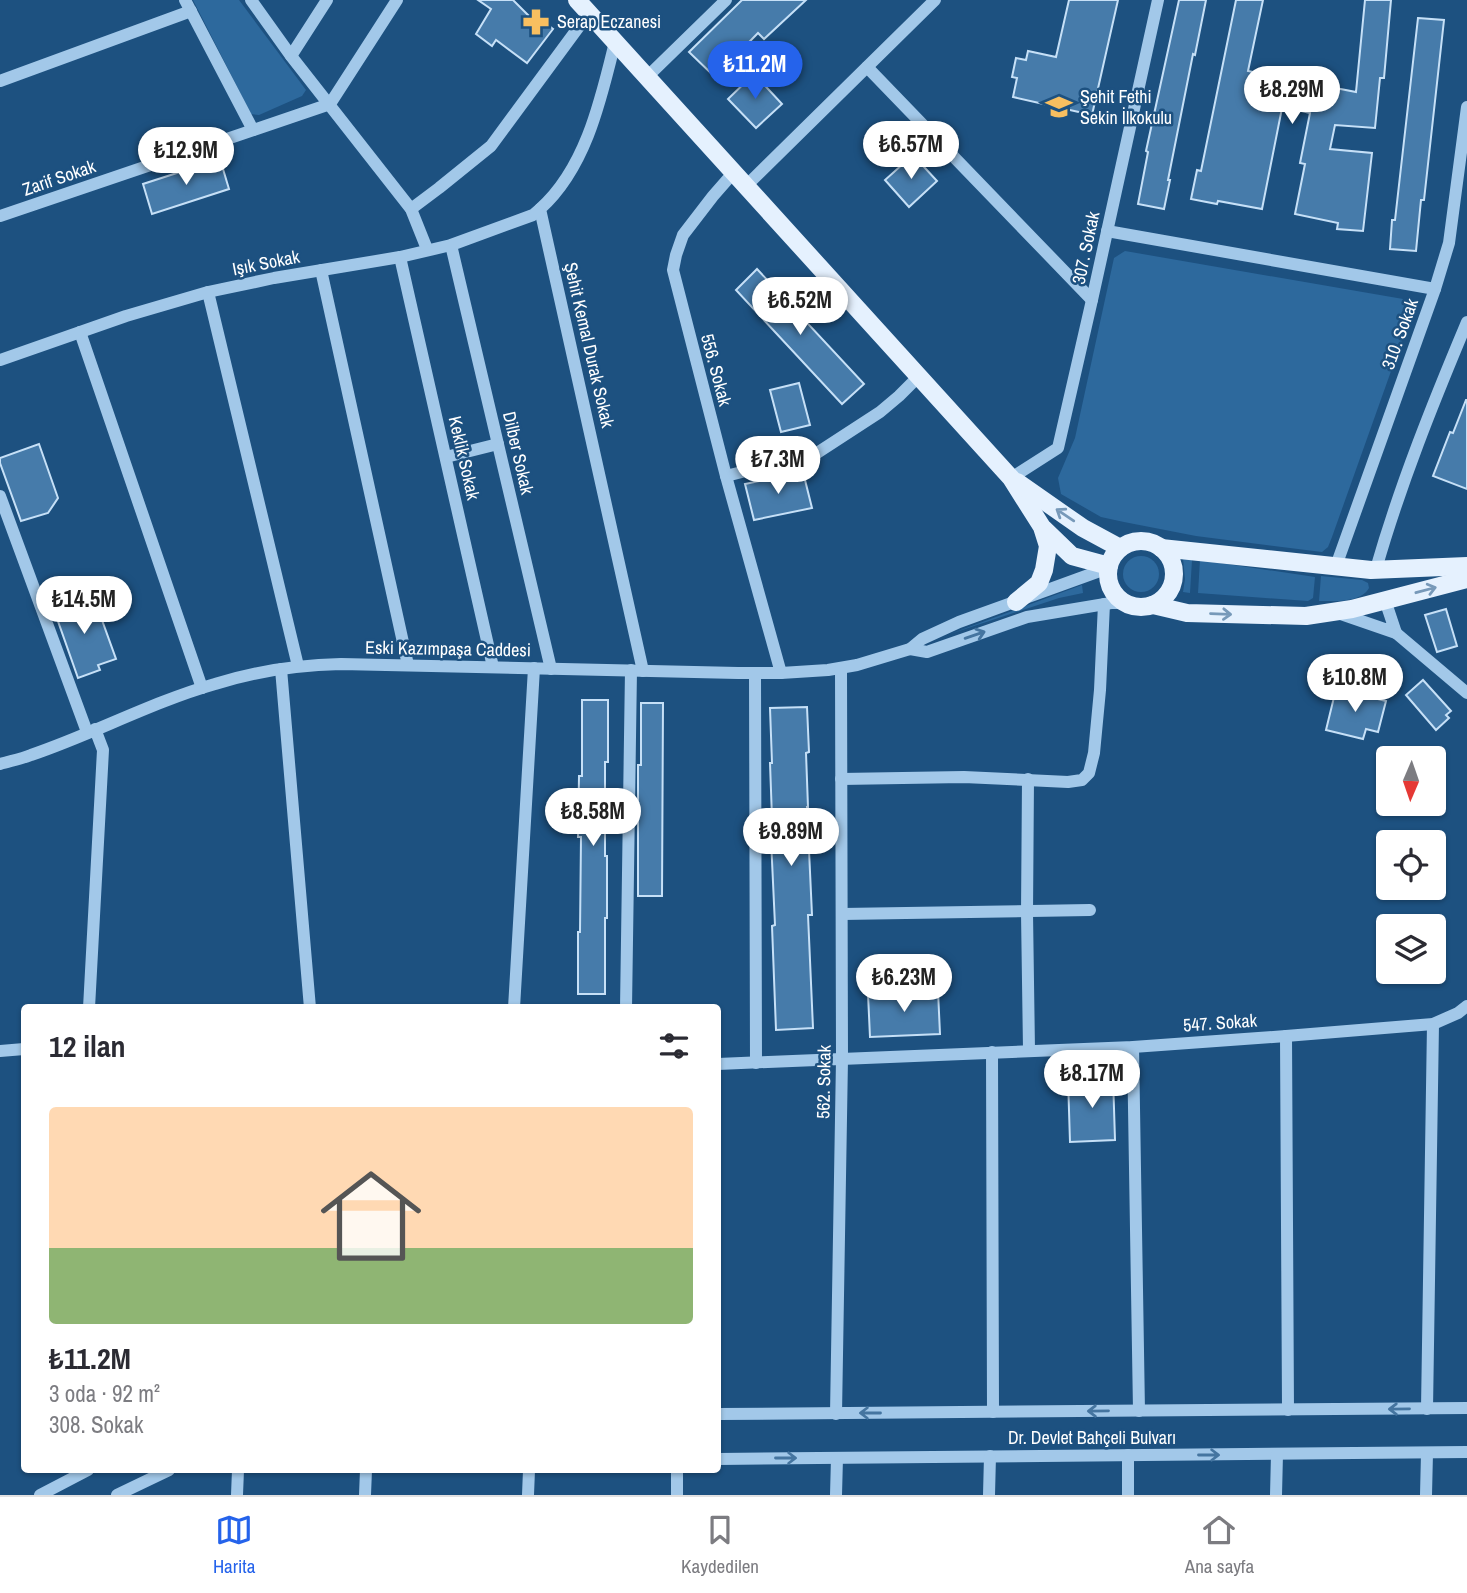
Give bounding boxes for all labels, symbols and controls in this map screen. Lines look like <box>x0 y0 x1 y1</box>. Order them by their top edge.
pharmacy icon: Serap Eczanesi <box>521 7 551 37</box>
place label: Serap Eczanesi <box>557 9 661 34</box>
pin: ₺11.2M <box>698 42 812 101</box>
text: ₺11.2M <box>724 48 786 79</box>
pin: ₺8.29M <box>1235 66 1349 126</box>
text: ₺8.29M <box>1260 73 1324 104</box>
place label: Şehit Fethi Sekin İlkokulu <box>1080 84 1172 130</box>
school or university icon: Şehit Fethi Sekin İlkokulu <box>1044 92 1074 122</box>
pin: ₺6.57M <box>854 122 968 181</box>
pin: ₺12.9M <box>129 128 243 187</box>
text: ₺6.57M <box>879 128 943 159</box>
text: ₺12.9M <box>154 134 218 165</box>
street label: Zarif Sokak <box>19 153 99 202</box>
street label: 307. Sokak <box>1066 209 1106 287</box>
street label: Işık Sokak <box>230 244 302 281</box>
street label: Şehit Kemal Durak Sokak <box>558 260 621 431</box>
pin: ₺6.52M <box>743 278 857 337</box>
text: ₺6.52M <box>768 284 832 315</box>
street label: 310. Sokak <box>1375 294 1424 373</box>
street label: 556. Sokak <box>695 331 738 409</box>
street label: Dilber Sokak <box>497 409 540 497</box>
street label: Keklik Sokak <box>443 414 486 503</box>
pin: ₺7.3M <box>729 436 827 496</box>
text: ₺7.3M <box>751 443 805 474</box>
one-way arrow <box>1056 508 1075 522</box>
pin: ₺14.5M <box>27 576 141 636</box>
text: ₺14.5M <box>52 583 116 614</box>
one-way arrow <box>1414 583 1437 596</box>
one-way arrow <box>1209 608 1232 621</box>
one-way arrow <box>963 628 985 640</box>
street label: Eski Kazımpaşa Caddesi <box>365 635 531 662</box>
pin: ₺10.8M <box>1298 654 1412 714</box>
text: ₺10.8M <box>1323 661 1387 692</box>
north arrow <box>1376 746 1446 816</box>
map controls <box>1376 746 1446 984</box>
pin: ₺8.58M <box>536 788 650 848</box>
text: ₺8.58M <box>561 795 625 826</box>
pin: ₺9.89M <box>734 808 848 868</box>
text: ₺9.89M <box>759 815 823 846</box>
button: locate <box>1376 830 1446 900</box>
button: layers <box>1376 914 1446 984</box>
pin: ₺6.23M <box>847 954 961 1014</box>
text: ₺6.23M <box>872 961 936 992</box>
street label: 547. Sokak <box>1182 1007 1258 1038</box>
text: 12 ilan <box>49 1026 126 1066</box>
icon: filters <box>655 1027 693 1065</box>
street label: 562. Sokak <box>810 1044 837 1119</box>
pin: ₺8.17M <box>1035 1050 1149 1110</box>
text: ₺8.17M <box>1060 1057 1124 1088</box>
icon: home <box>308 1153 434 1279</box>
text: ₺11.2M <box>49 1338 131 1378</box>
text: 3 oda · 92 m² <box>49 1378 160 1409</box>
one-way arrow <box>1388 1402 1411 1416</box>
one-way arrow <box>1087 1405 1110 1418</box>
one-way arrow <box>859 1407 882 1420</box>
text: 308. Sokak <box>49 1409 143 1440</box>
street label: Dr. Devlet Bahçeli Bulvarı <box>1008 1425 1176 1450</box>
one-way arrow <box>1197 1448 1220 1461</box>
one-way arrow <box>774 1451 797 1465</box>
tab: Harita <box>213 1511 255 1579</box>
tab: Kaydedilen <box>681 1511 759 1579</box>
tab: Ana sayfa <box>1185 1511 1254 1579</box>

